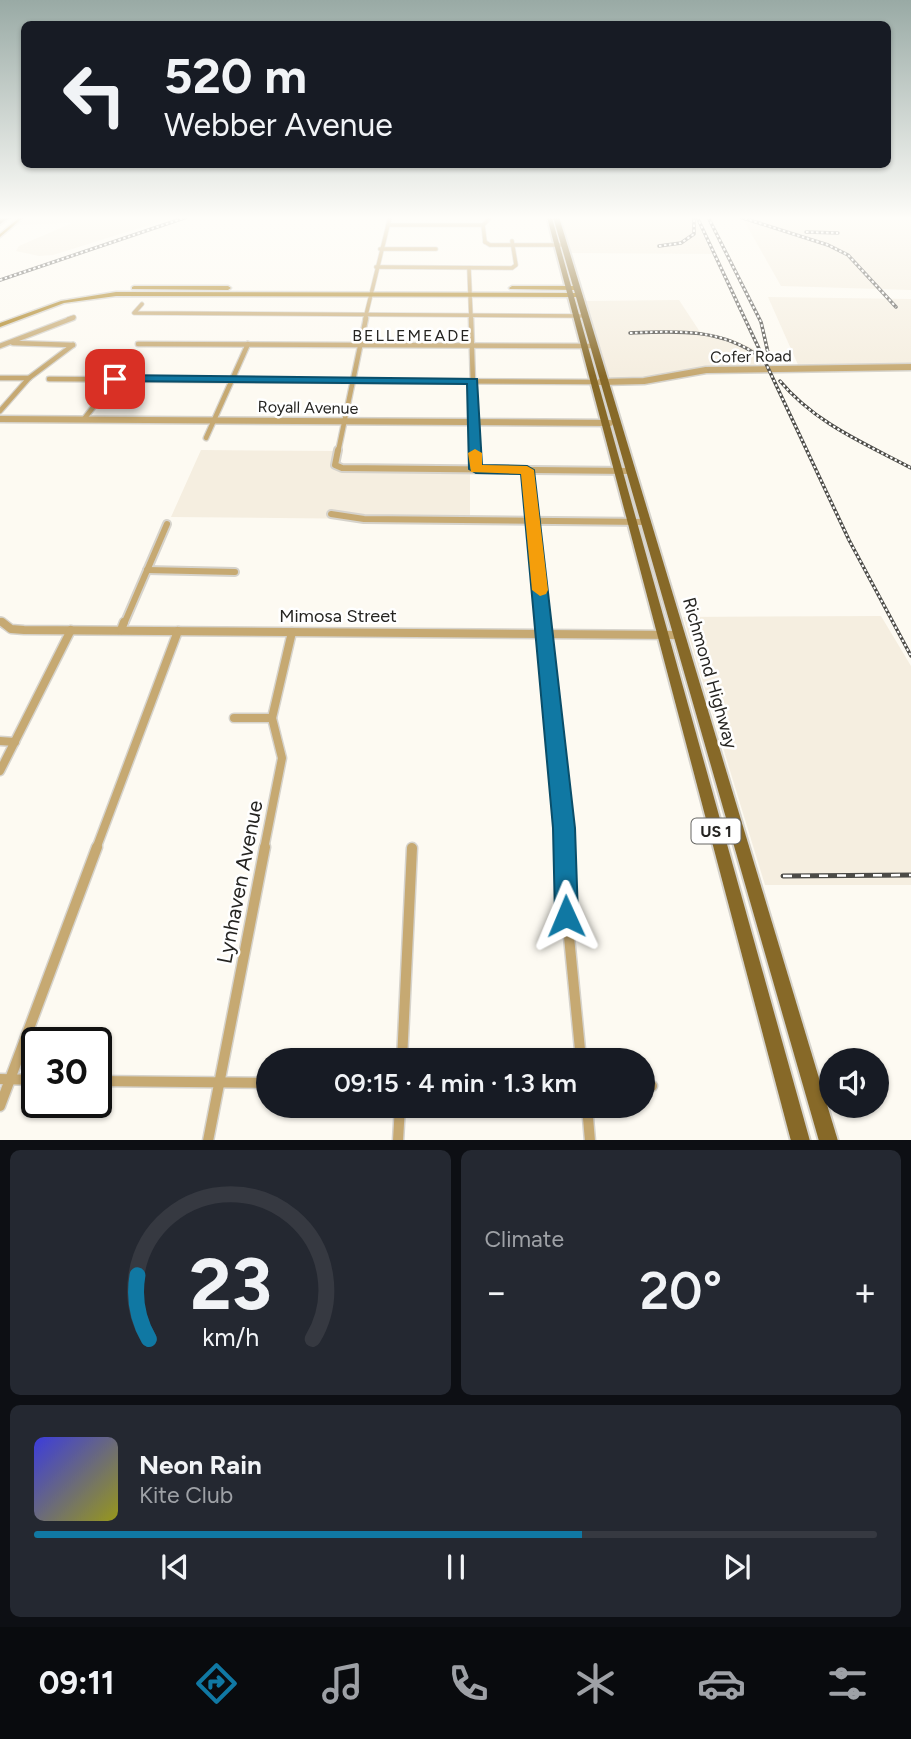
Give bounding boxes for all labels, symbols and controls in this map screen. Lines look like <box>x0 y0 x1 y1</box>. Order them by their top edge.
text: 520 m <box>164 46 307 105</box>
icon: left <box>49 49 140 140</box>
text: Webber Avenue <box>164 106 393 144</box>
district label: BELLEMEADE <box>352 326 472 345</box>
street label: Cofer Road <box>710 346 792 367</box>
pin <box>85 349 145 409</box>
icon: arrive <box>96 360 134 398</box>
street label: Royall Avenue <box>258 397 359 418</box>
street label: Richmond Highway <box>678 595 742 752</box>
street label: Mimosa Street <box>279 605 397 627</box>
street label: Lynhaven Avenue <box>211 798 268 966</box>
road number: US 1 <box>692 818 740 844</box>
position arrow <box>529 879 603 953</box>
speed limit sign: 30 <box>21 1027 112 1118</box>
map controls <box>819 1048 889 1118</box>
button: sound <box>819 1048 889 1118</box>
text: 09:15 · 4 min · 1.3 km <box>334 1067 577 1099</box>
text: Climate <box>485 1225 564 1253</box>
text: 23 <box>189 1240 272 1327</box>
text: 20° <box>639 1260 722 1322</box>
text: − <box>485 1269 508 1315</box>
text: + <box>853 1269 877 1315</box>
text: km/h <box>202 1321 259 1351</box>
text: Neon Rain <box>139 1449 262 1481</box>
text: Kite Club <box>139 1481 233 1509</box>
icon: previous <box>156 1548 194 1586</box>
icon: pause <box>437 1548 475 1586</box>
icon: next <box>718 1548 756 1586</box>
icon: directions <box>192 1659 241 1708</box>
icon: music <box>318 1659 367 1708</box>
icon: phone <box>444 1659 493 1708</box>
icon: climate <box>571 1659 620 1708</box>
icon: car <box>697 1659 746 1708</box>
icon: filters <box>823 1659 872 1708</box>
text: 09:11 <box>39 1664 115 1702</box>

